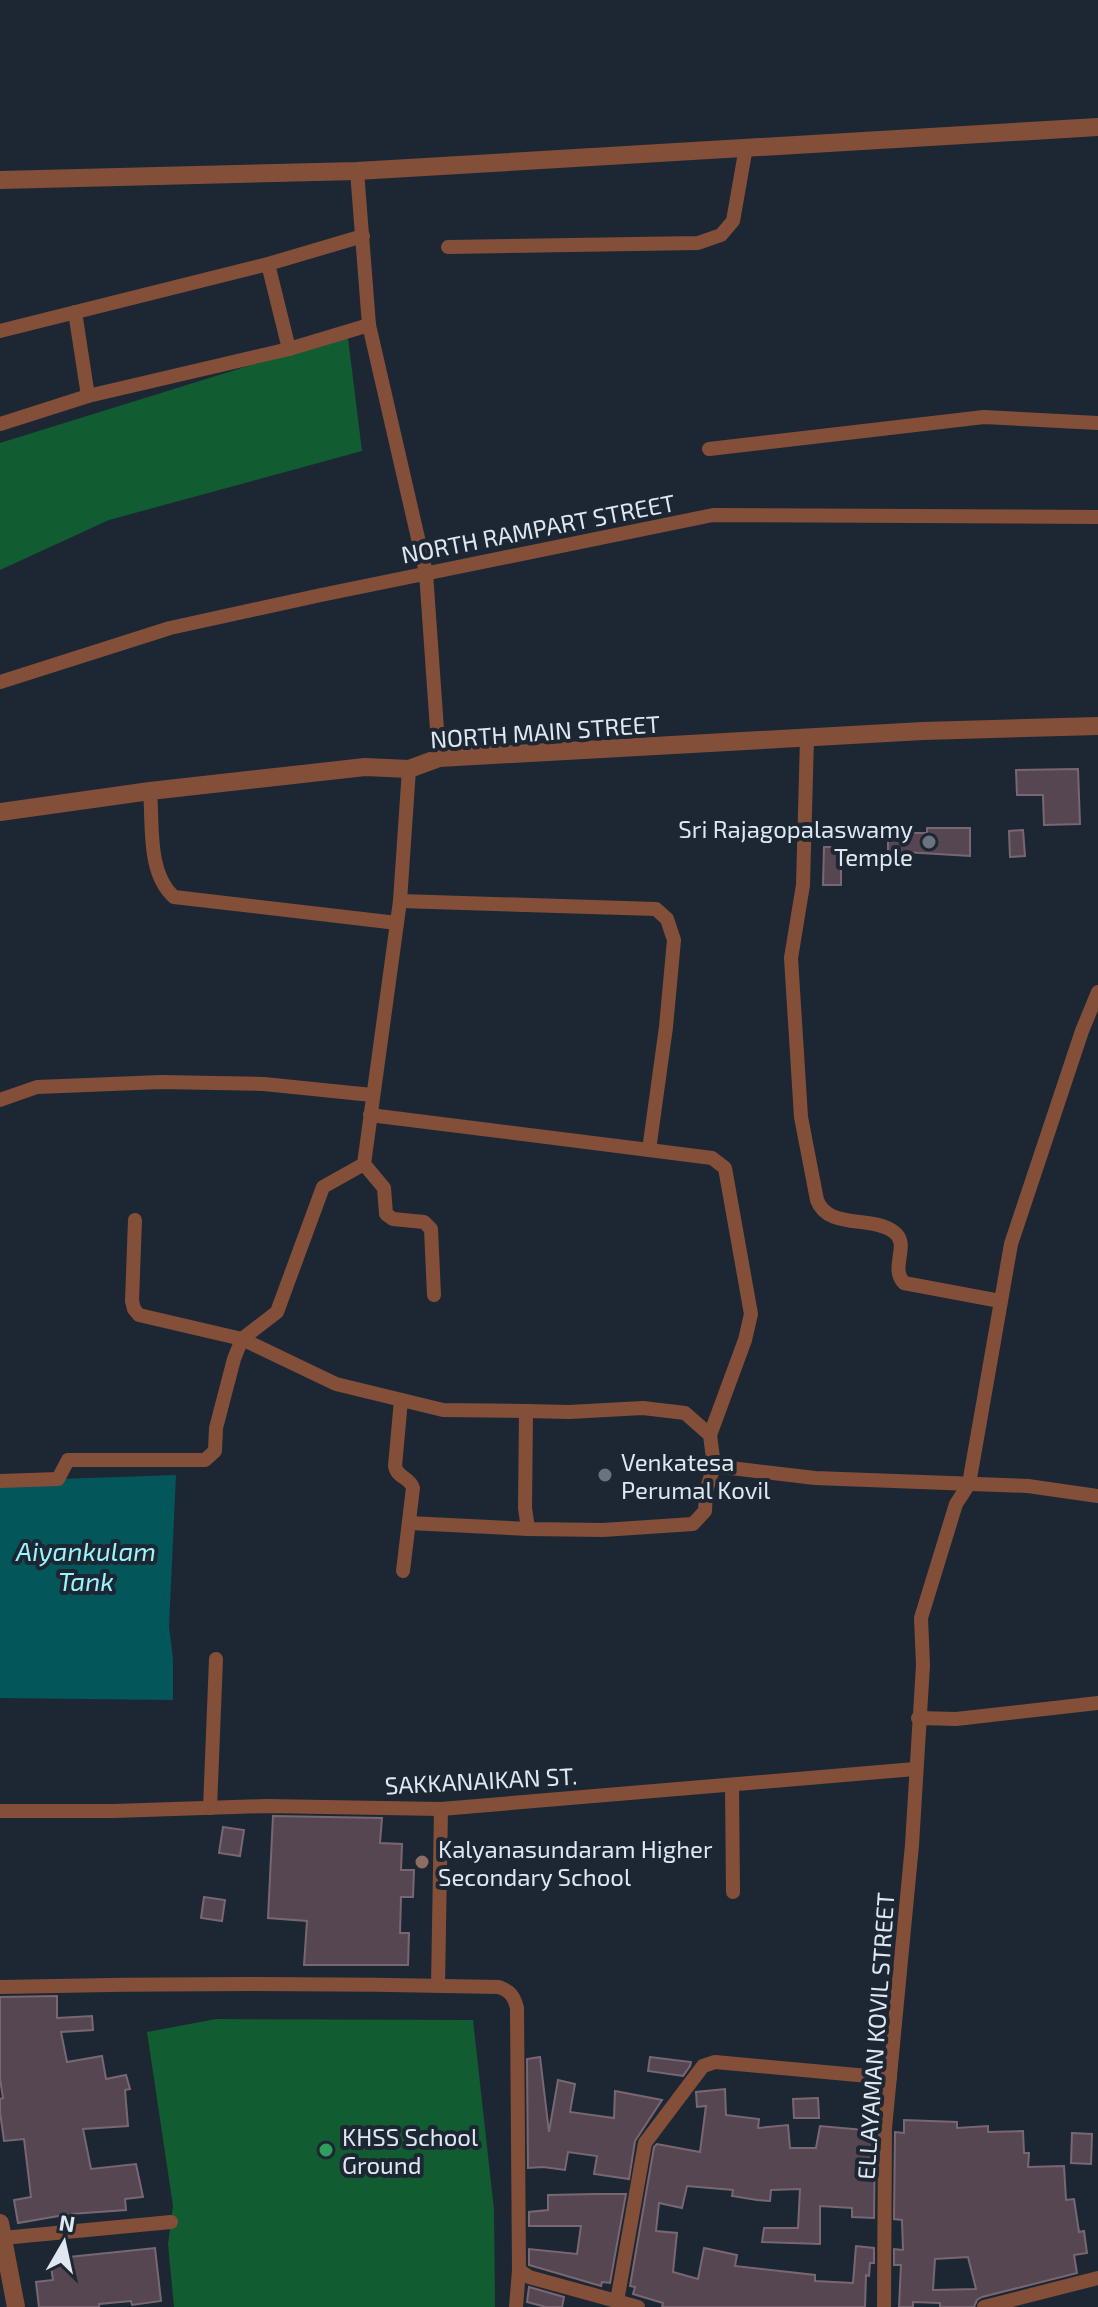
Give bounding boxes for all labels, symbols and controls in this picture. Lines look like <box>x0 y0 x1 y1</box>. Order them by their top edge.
street label: NORTH RAMPART STREET <box>399 487 677 569</box>
street label: NORTH MAIN STREET <box>429 708 661 754</box>
place label: Sri Rajagopalaswamy Temple <box>678 814 913 871</box>
marker: Sri Rajagopalaswamy Temple <box>920 833 938 851</box>
place label: Venkatesa Perumal Kovil <box>621 1447 770 1504</box>
marker: Venkatesa Perumal Kovil <box>596 1466 614 1484</box>
water label: Aiyankulam Tank <box>15 1535 156 1596</box>
street label: SAKKANAIKAN ST. <box>384 1760 578 1800</box>
place label: Kalyanasundaram Higher Secondary School <box>438 1834 713 1891</box>
marker: Kalyanasundaram Higher Secondary School <box>413 1853 431 1871</box>
street label: ELLAYAMAN KOVIL STREET <box>850 1891 900 2181</box>
place label: KHSS School Ground <box>342 2122 478 2179</box>
marker: KHSS School Ground <box>317 2141 335 2159</box>
north arrow <box>24 2203 104 2283</box>
text: N <box>57 2208 77 2236</box>

